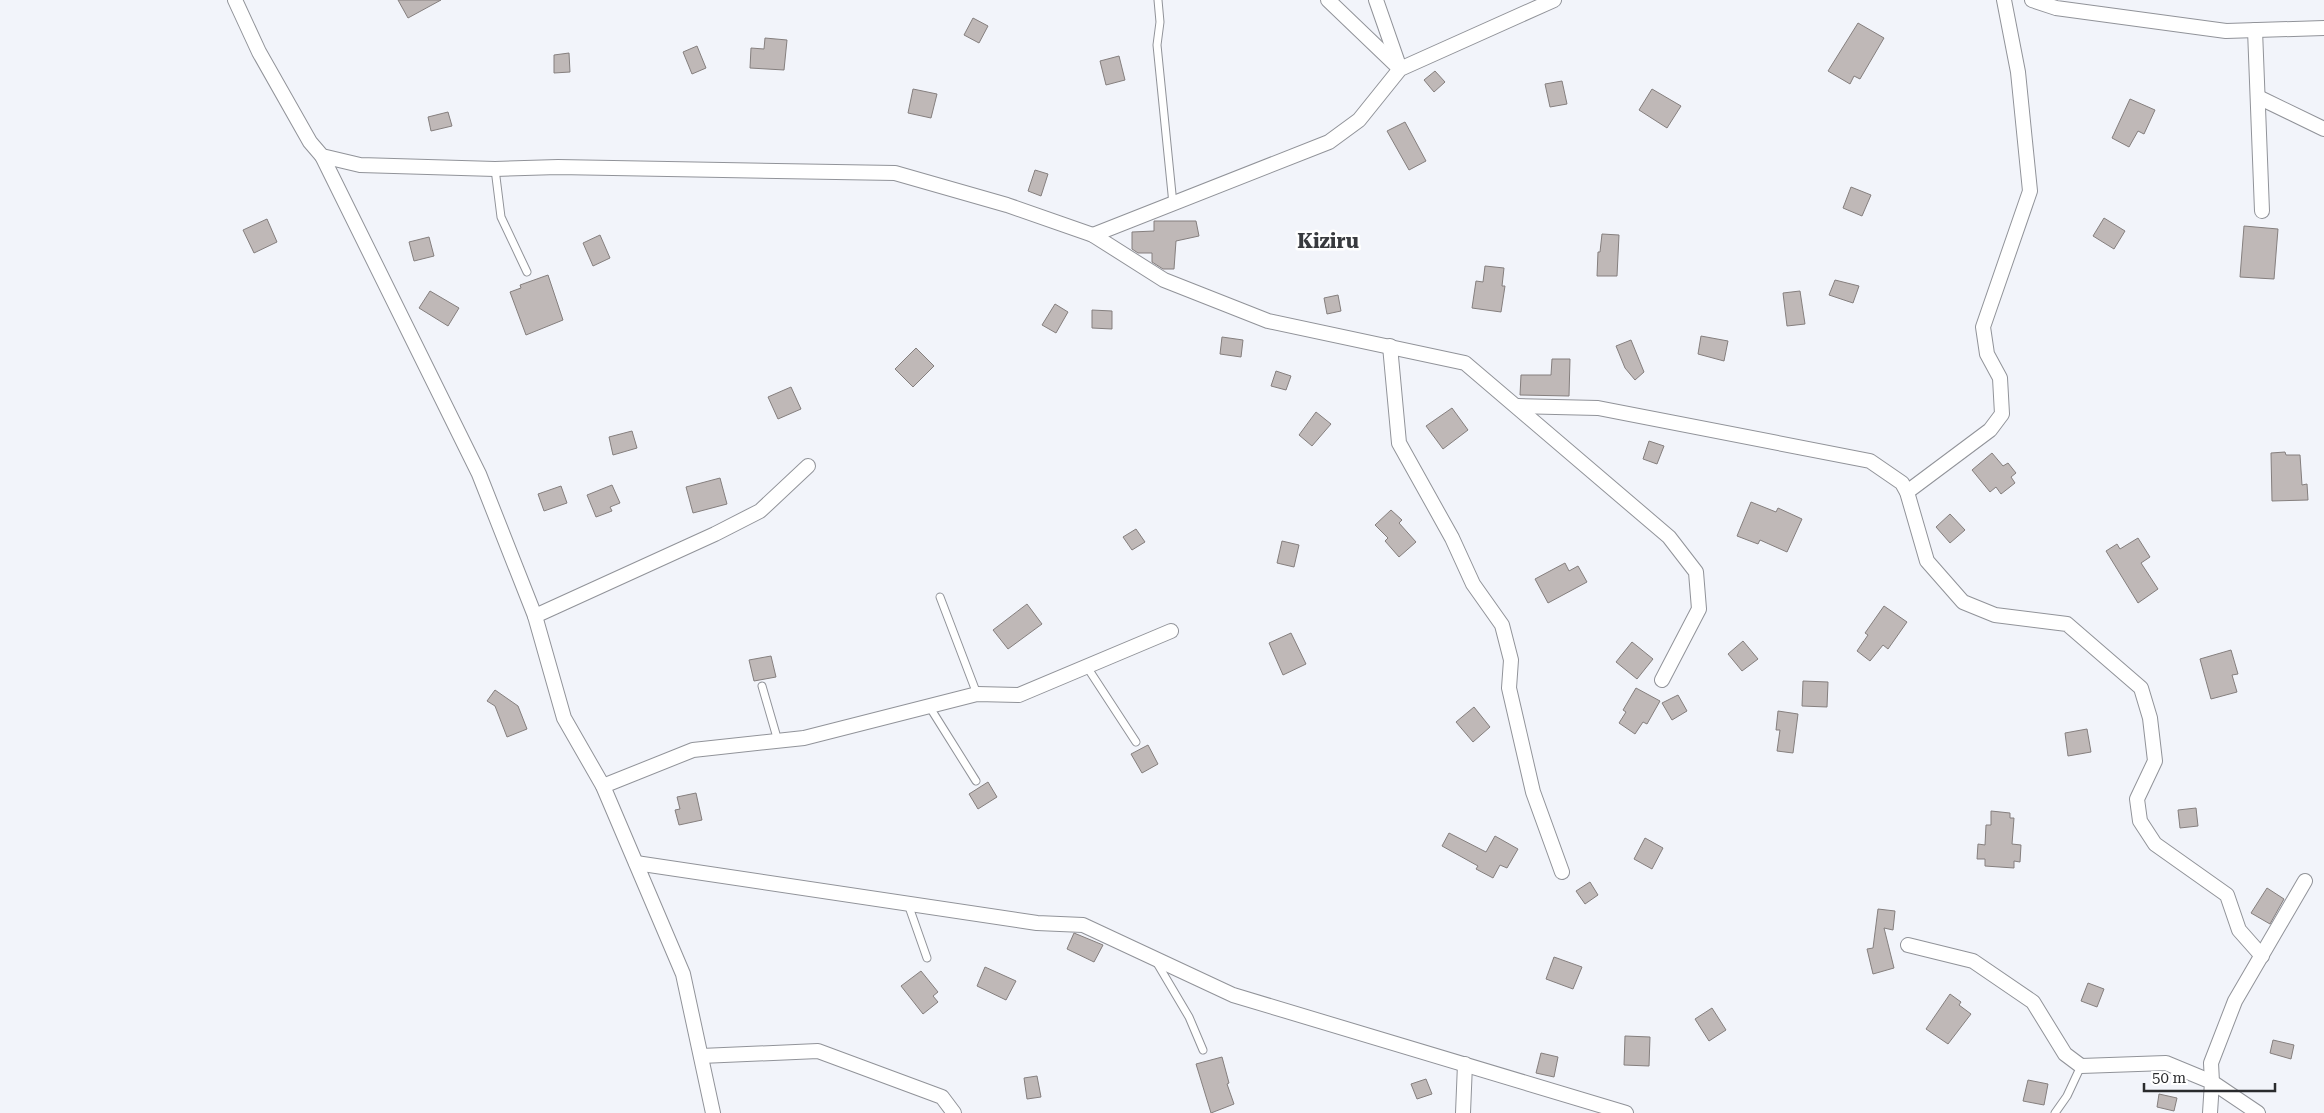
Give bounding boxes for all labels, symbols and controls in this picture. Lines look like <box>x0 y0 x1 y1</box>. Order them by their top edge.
district label: Kiziru <box>1297 229 1359 253</box>
scale bar <box>2144 1060 2275 1092</box>
text: 50 m <box>2152 1069 2187 1087</box>

